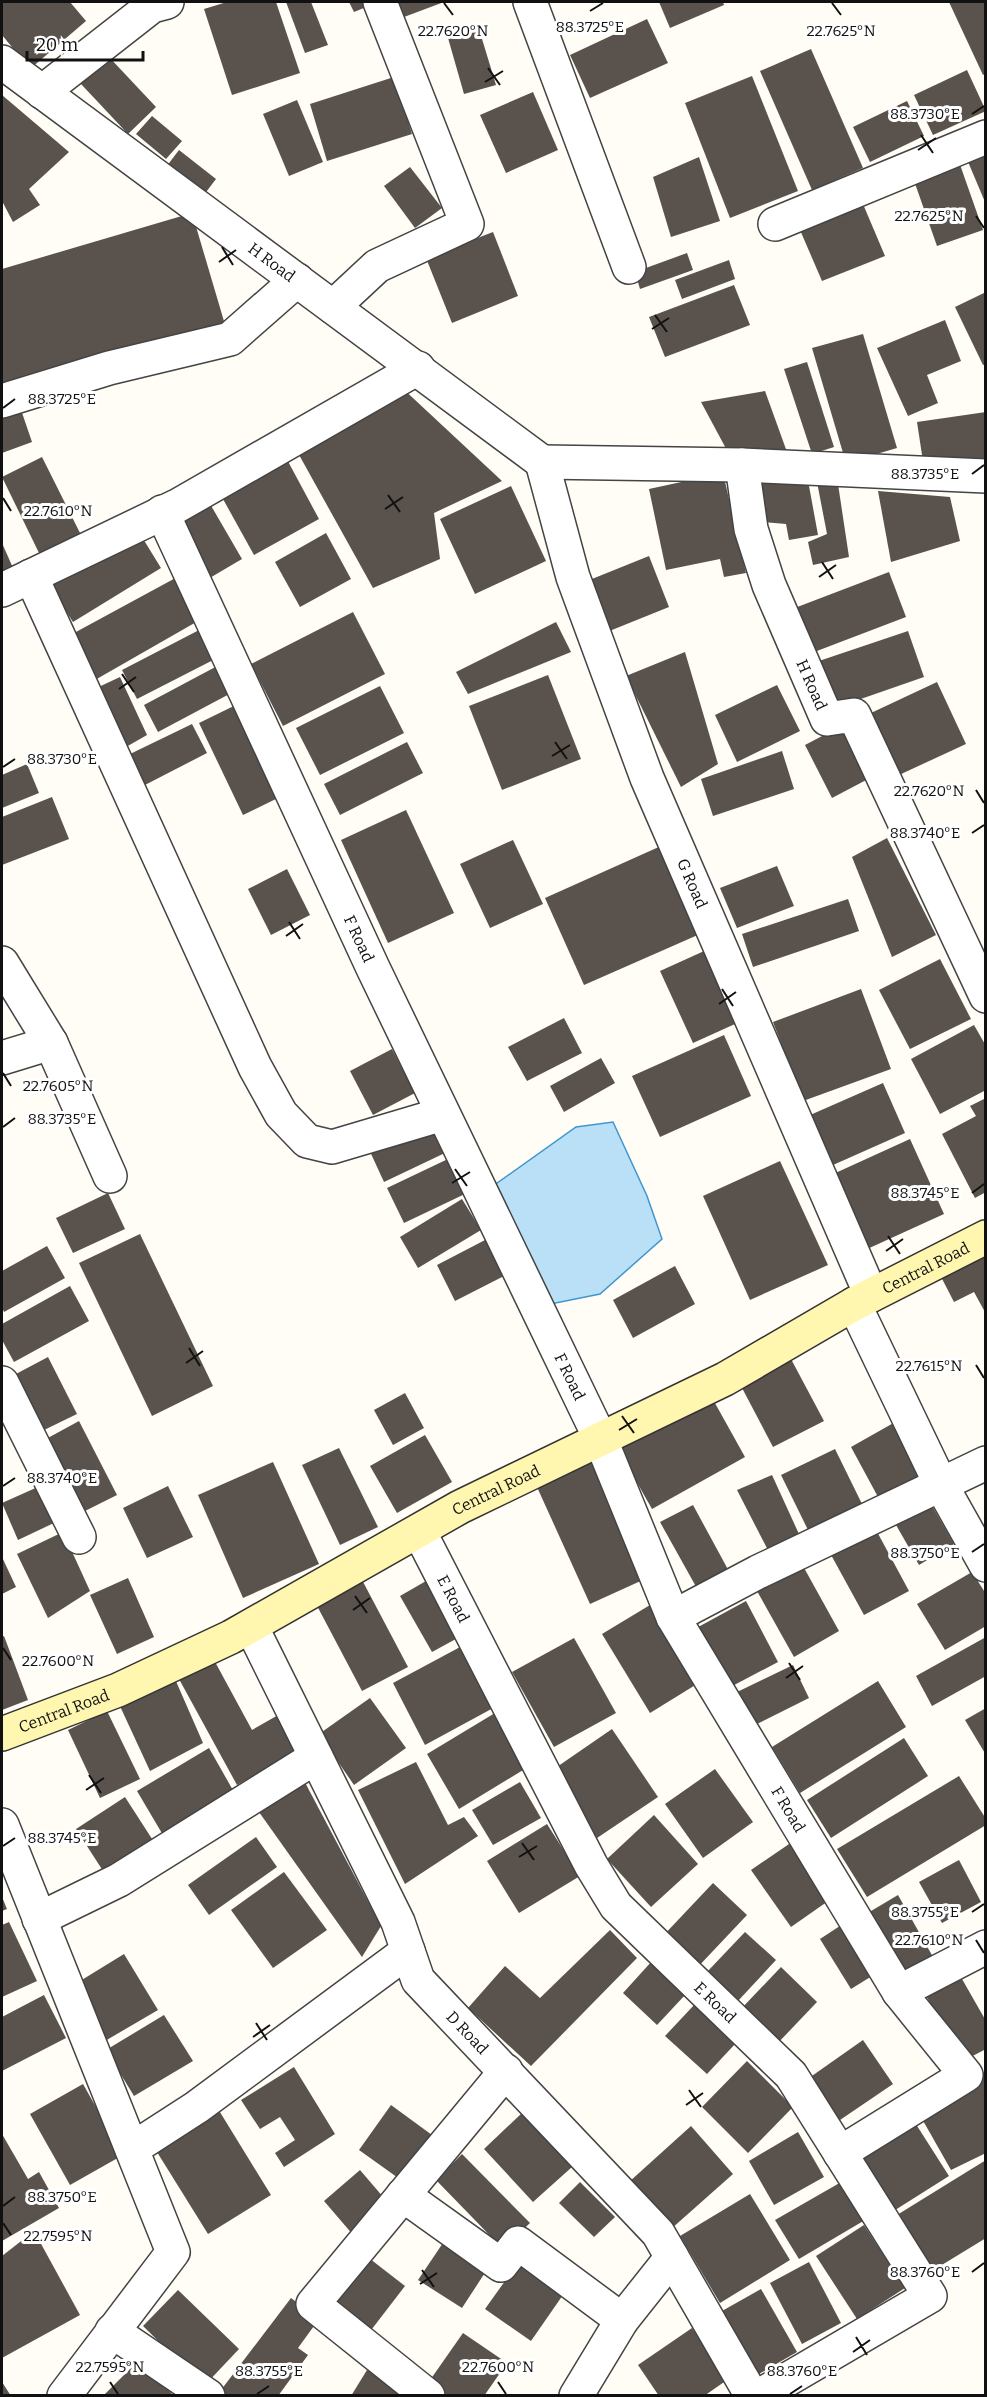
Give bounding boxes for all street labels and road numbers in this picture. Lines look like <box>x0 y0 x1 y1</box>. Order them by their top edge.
street label: H Road <box>245 239 299 286</box>
street label: H Road <box>792 656 831 714</box>
street label: G Road <box>673 856 712 912</box>
street label: F Road <box>340 912 378 966</box>
street label: Central Road <box>879 1238 973 1298</box>
street label: F Road <box>550 1350 589 1404</box>
street label: Central Road <box>449 1461 544 1520</box>
street label: E Road <box>433 1572 474 1626</box>
street label: Central Road <box>16 1685 112 1737</box>
street label: F Road <box>767 1783 810 1836</box>
street label: E Road <box>690 1978 740 2027</box>
street label: D Road <box>442 2007 493 2059</box>

